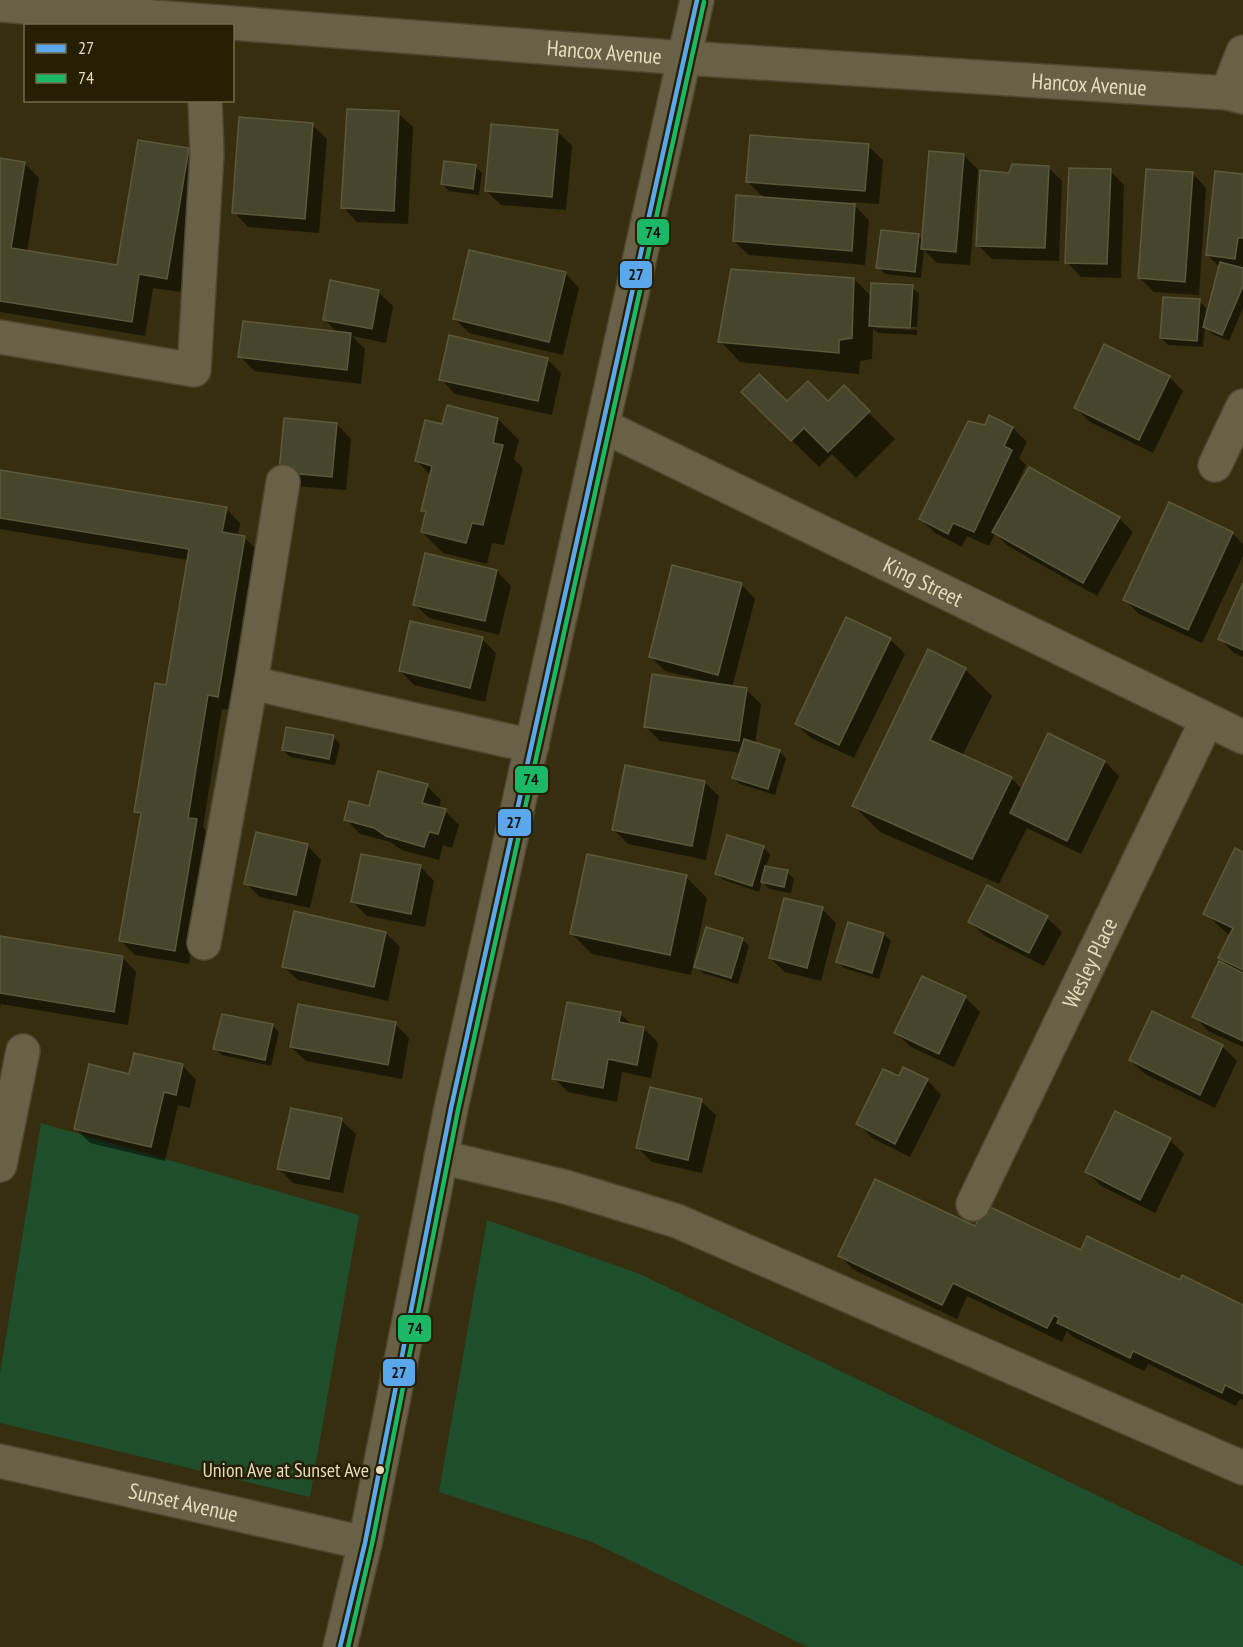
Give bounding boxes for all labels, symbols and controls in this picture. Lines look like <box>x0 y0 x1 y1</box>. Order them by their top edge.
legend <box>24 24 234 102</box>
street label: Hancox Avenue <box>546 33 663 70</box>
text: 27 <box>78 36 94 59</box>
text: 74 <box>78 66 94 89</box>
street label: Hancox Avenue <box>1031 66 1147 102</box>
line badge: 74 <box>636 218 670 246</box>
text: 74 <box>645 222 661 242</box>
line badge: 27 <box>619 260 653 289</box>
text: 27 <box>628 264 644 284</box>
street label: King Street <box>879 550 968 613</box>
line badge: 74 <box>514 765 549 794</box>
text: 74 <box>523 769 539 789</box>
line badge: 27 <box>497 808 532 837</box>
text: 27 <box>506 812 522 832</box>
street label: Wesley Place <box>1056 913 1123 1013</box>
line badge: 74 <box>397 1314 432 1343</box>
text: 74 <box>407 1318 423 1338</box>
line badge: 27 <box>382 1358 416 1387</box>
text: 27 <box>391 1362 407 1382</box>
place label: Union Ave at Sunset Ave <box>202 1457 369 1483</box>
marker: Union Ave at Sunset Ave <box>374 1464 386 1476</box>
street label: Sunset Avenue <box>126 1476 241 1528</box>

